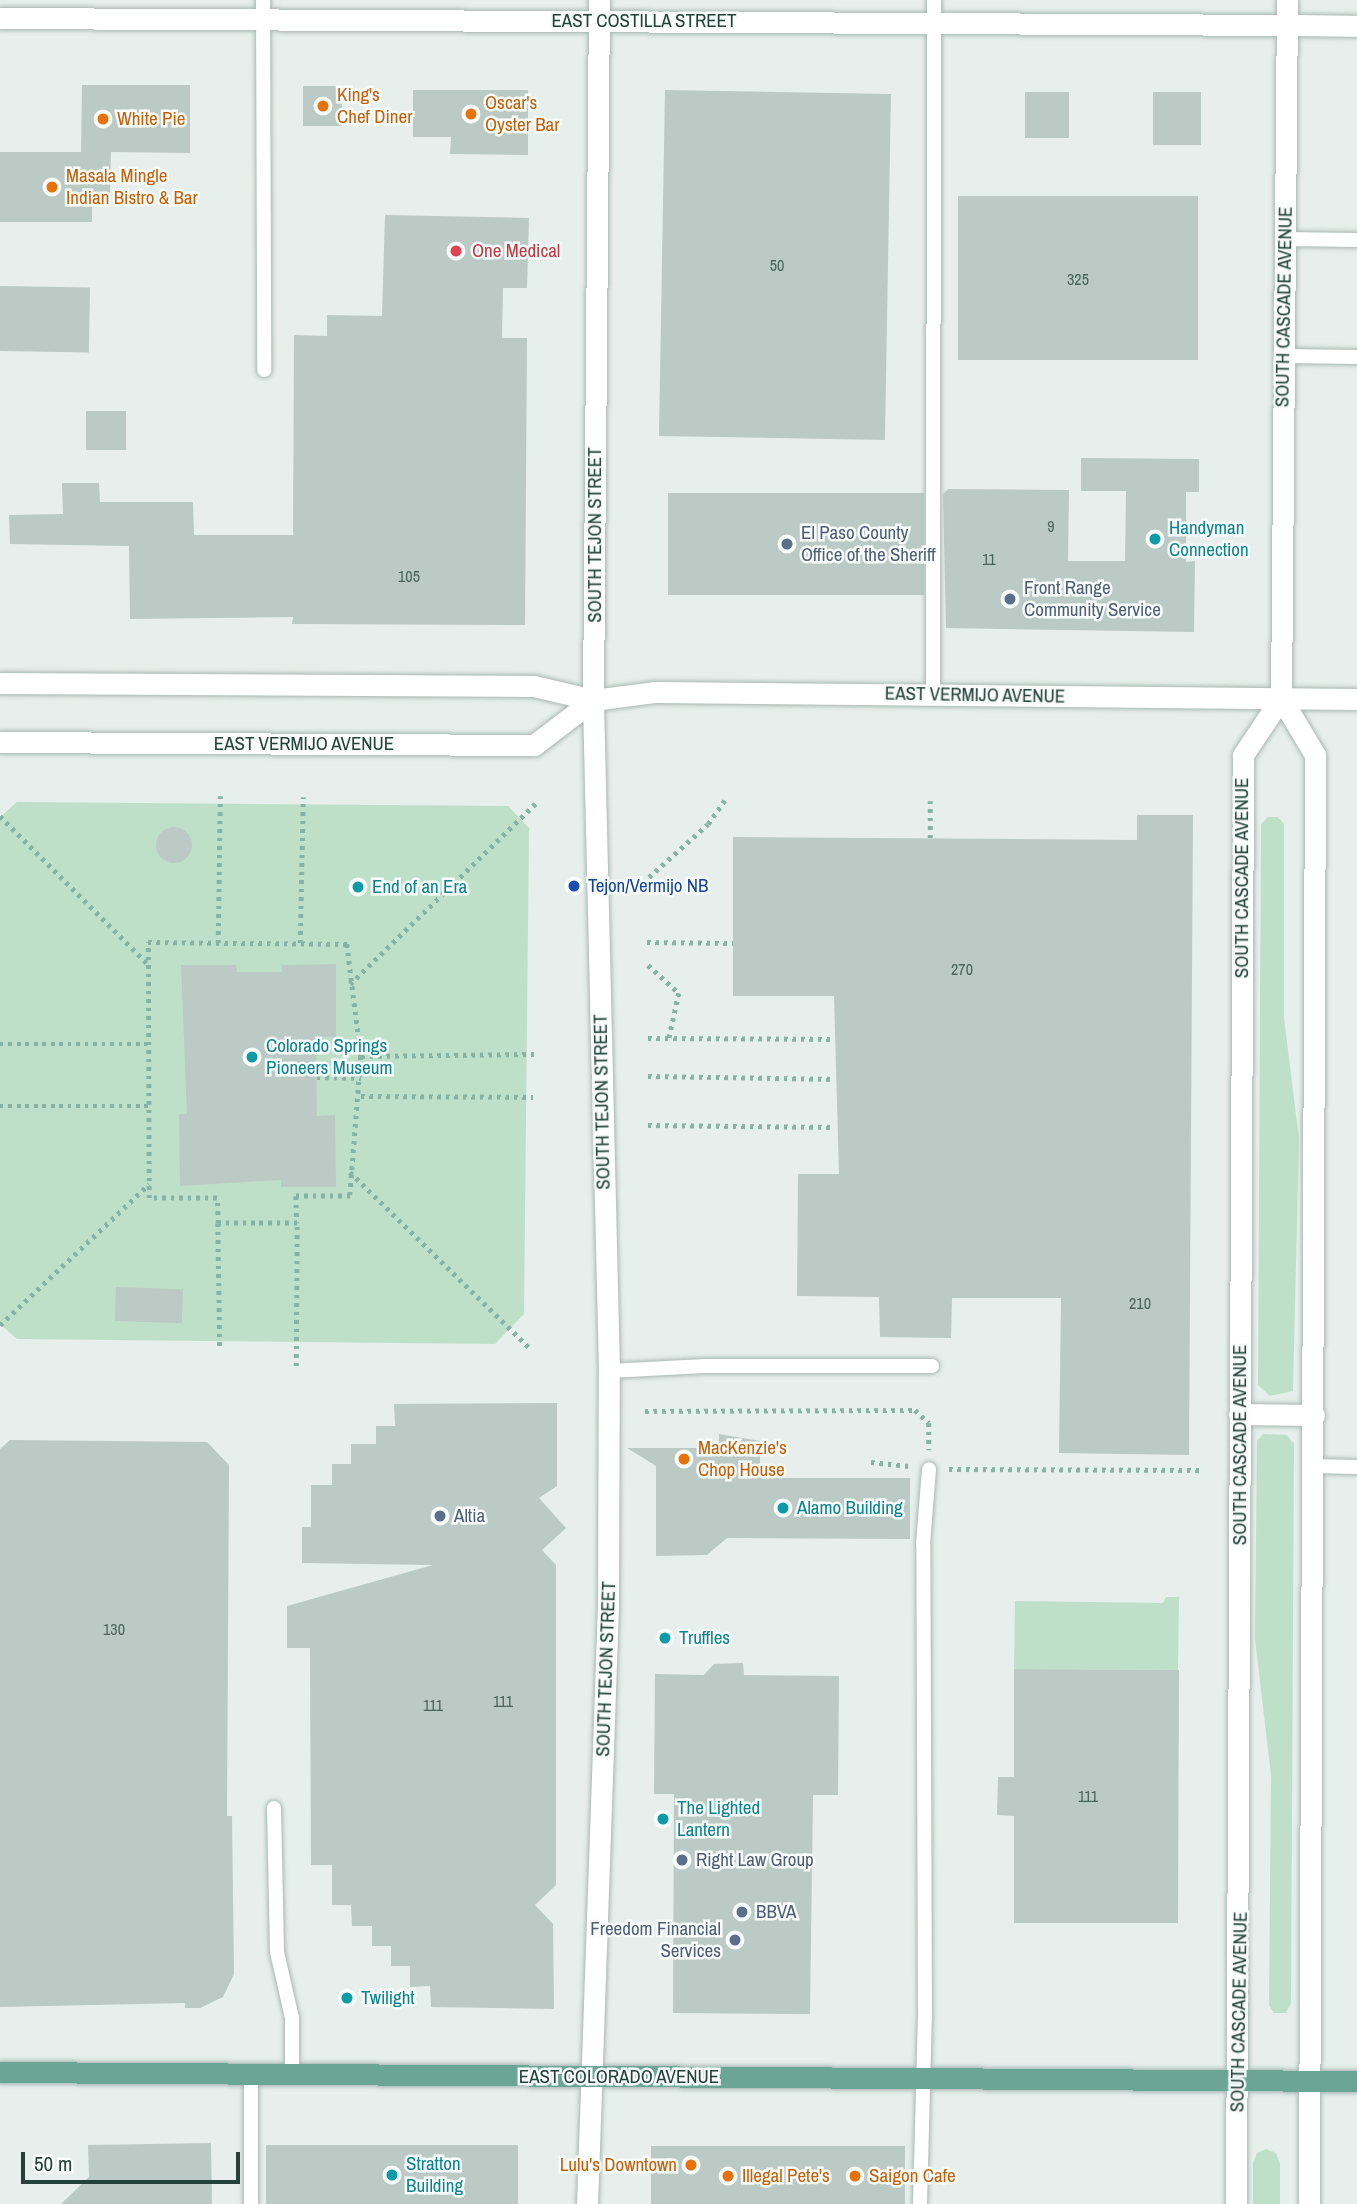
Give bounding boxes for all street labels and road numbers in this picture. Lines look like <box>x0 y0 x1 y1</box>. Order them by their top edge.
street label: EAST COSTILLA STREET <box>551 10 737 32</box>
street label: SOUTH CASCADE AVENUE <box>1271 206 1297 408</box>
street label: SOUTH TEJON STREET <box>584 447 606 623</box>
street label: EAST VERMIJO AVENUE <box>884 682 1066 708</box>
street label: EAST VERMIJO AVENUE <box>213 733 395 755</box>
street label: SOUTH CASCADE AVENUE <box>1231 777 1253 979</box>
street label: SOUTH TEJON STREET <box>589 1014 615 1190</box>
street label: SOUTH CASCADE AVENUE <box>1229 1344 1251 1546</box>
street label: SOUTH TEJON STREET <box>592 1581 620 1757</box>
street label: SOUTH CASCADE AVENUE <box>1226 1911 1252 2113</box>
street label: EAST COLORADO AVENUE <box>518 2066 720 2088</box>

